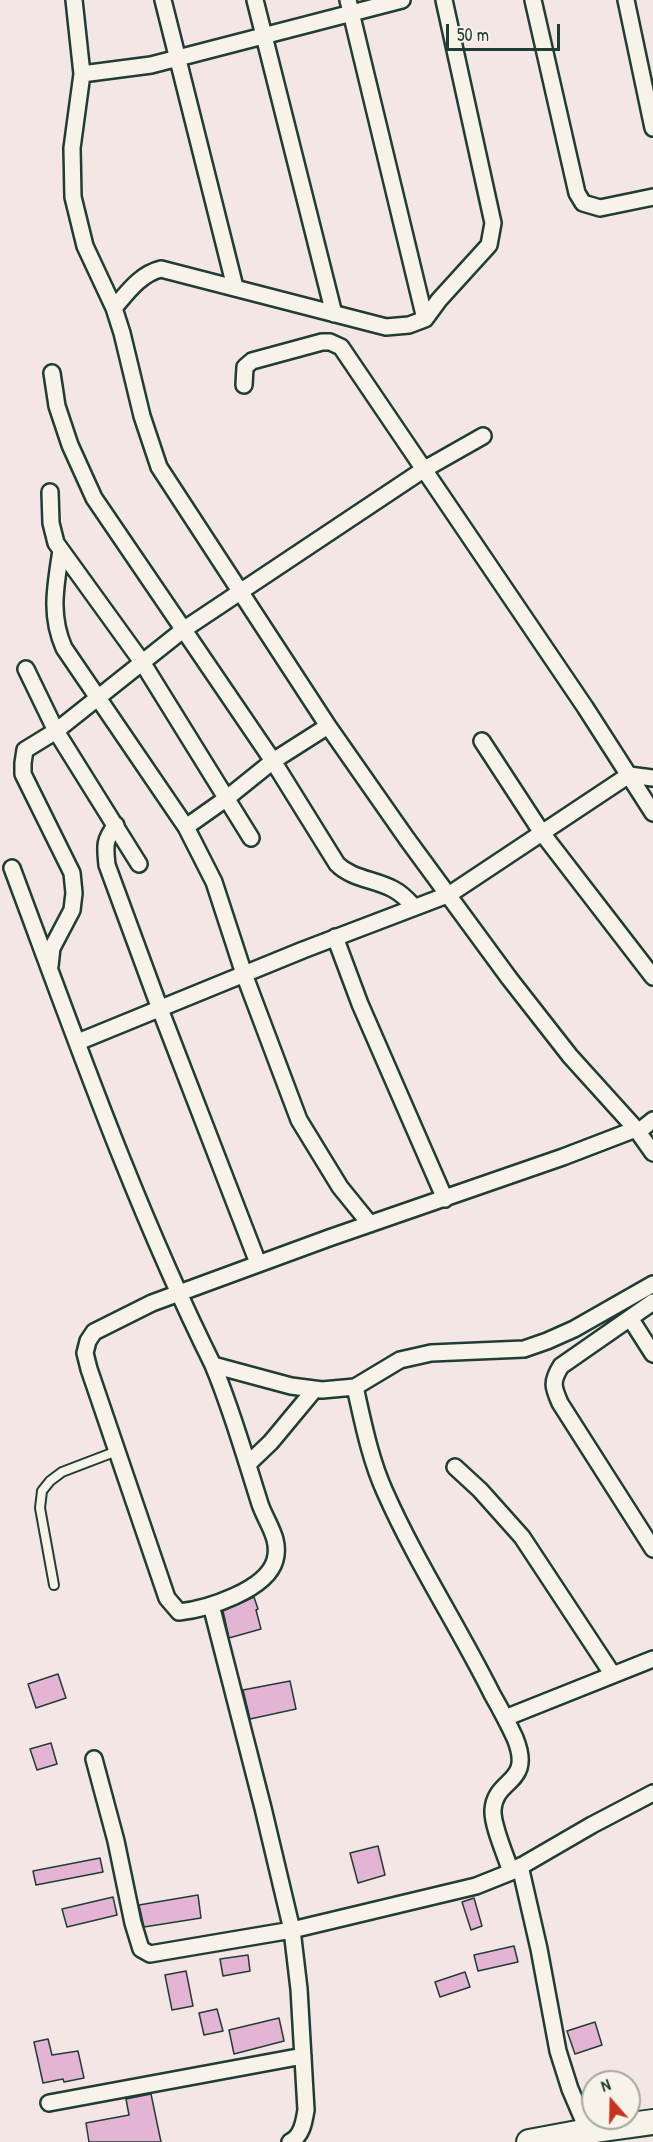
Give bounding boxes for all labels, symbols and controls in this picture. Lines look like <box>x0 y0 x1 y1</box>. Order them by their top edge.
scale bar <box>449 12 563 50</box>
text: 50 m <box>457 22 489 47</box>
north arrow <box>581 2070 641 2130</box>
text: N <box>598 2073 613 2097</box>

